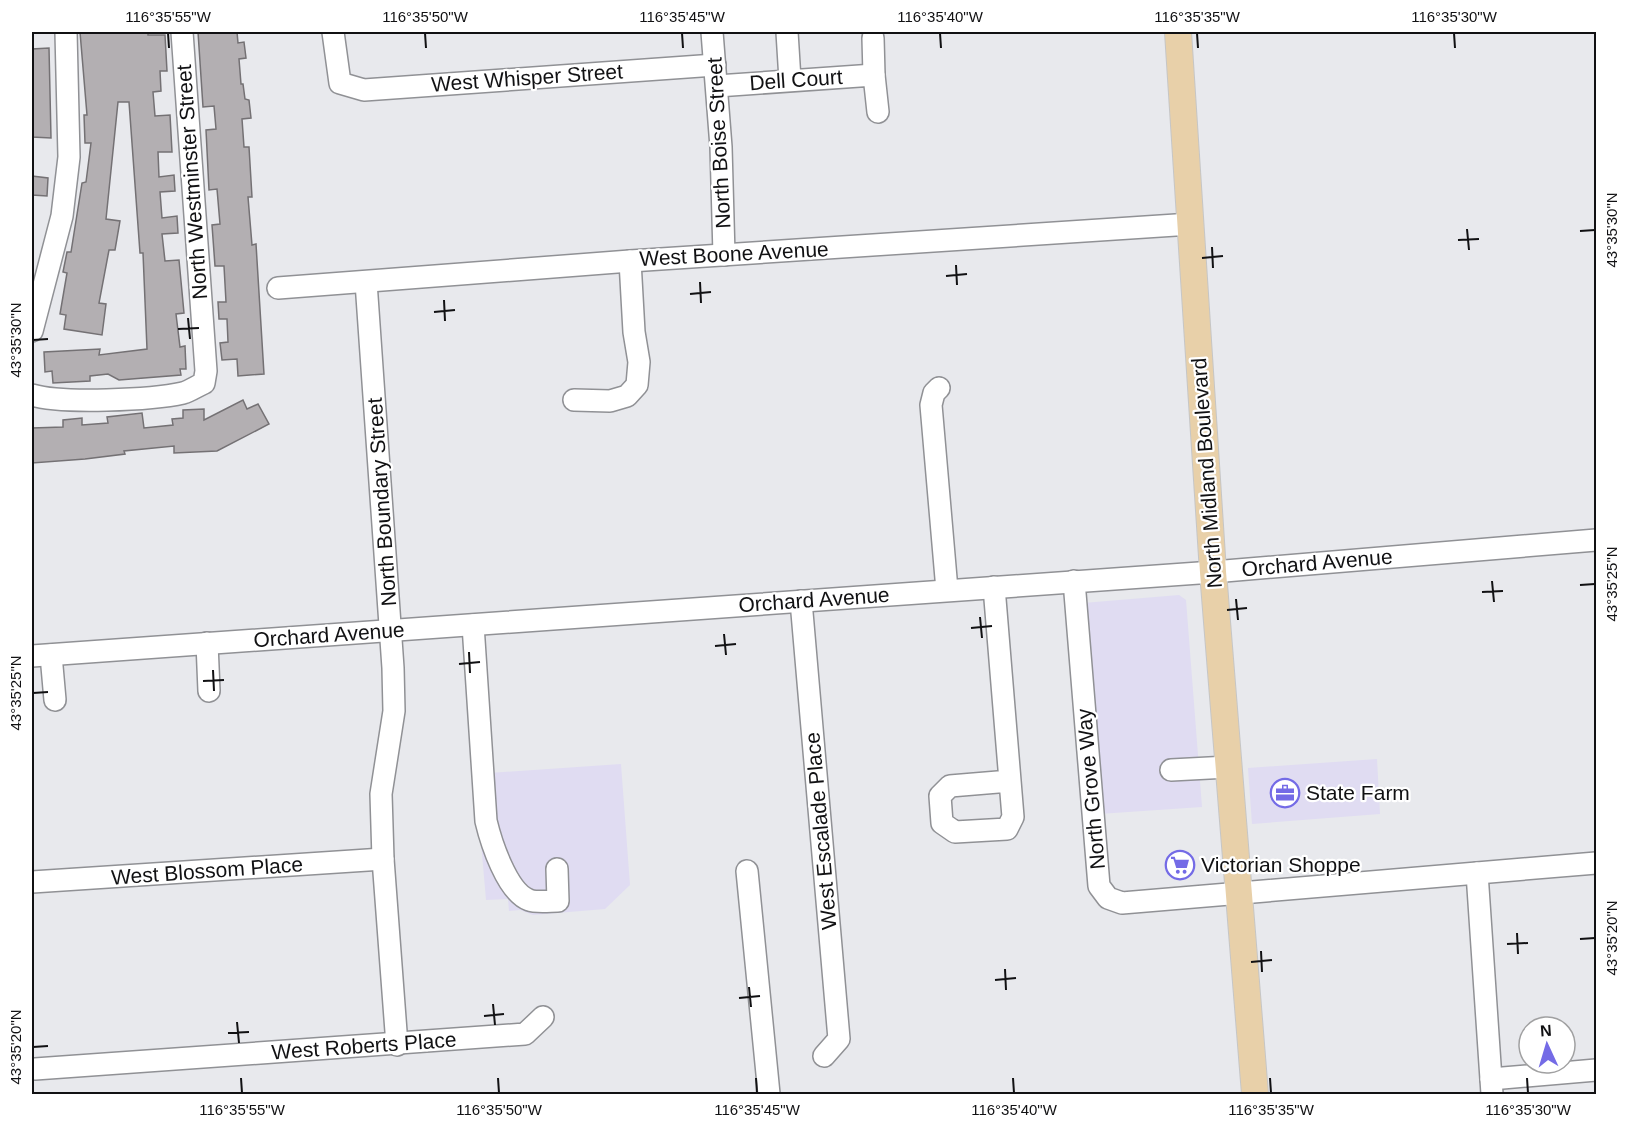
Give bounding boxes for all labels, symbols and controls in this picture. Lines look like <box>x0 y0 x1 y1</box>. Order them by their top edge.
text: 116°35'55"W <box>125 8 212 25</box>
text: 116°35'50"W <box>382 8 469 25</box>
text: 116°35'45"W <box>639 8 726 25</box>
text: 116°35'40"W <box>897 8 984 25</box>
text: 116°35'35"W <box>1154 8 1241 25</box>
text: 116°35'30"W <box>1411 8 1498 25</box>
street label: North Boise Street <box>703 57 734 229</box>
street label: West Whisper Street <box>430 59 624 96</box>
street label: North Westminster Street <box>172 64 211 300</box>
street label: Dell Court <box>749 65 843 94</box>
text: 43°35'30"N <box>1603 192 1620 268</box>
street label: West Boone Avenue <box>639 237 829 270</box>
text: 43°35'30"N <box>7 302 24 378</box>
street label: North Midland Boulevard <box>1187 357 1226 589</box>
street label: North Boundary Street <box>363 397 400 607</box>
street label: Orchard Avenue <box>1241 544 1393 581</box>
text: 43°35'25"N <box>1603 546 1620 622</box>
street label: Orchard Avenue <box>738 583 890 616</box>
street label: Orchard Avenue <box>253 618 405 651</box>
text: 43°35'25"N <box>7 655 24 731</box>
street label: North Grove Way <box>1072 707 1109 870</box>
street label: West Escalade Place <box>800 731 841 931</box>
office icon: State Farm <box>1269 777 1301 809</box>
place label: State Farm <box>1306 781 1410 804</box>
supermarket icon: Victorian Shoppe <box>1164 849 1196 881</box>
street label: West Blossom Place <box>110 852 304 889</box>
place label: Victorian Shoppe <box>1201 853 1361 876</box>
text: 43°35'20"N <box>1603 900 1620 976</box>
text: 43°35'20"N <box>7 1009 24 1085</box>
north arrow <box>1517 1015 1577 1075</box>
text: N <box>1540 1022 1552 1039</box>
street label: West Roberts Place <box>271 1028 457 1063</box>
text: 116°35'55"W <box>199 1101 286 1118</box>
text: 116°35'50"W <box>456 1101 543 1118</box>
text: 116°35'45"W <box>714 1101 801 1118</box>
text: 116°35'40"W <box>971 1101 1058 1118</box>
text: 116°35'35"W <box>1228 1101 1315 1118</box>
text: 116°35'30"W <box>1485 1101 1572 1118</box>

